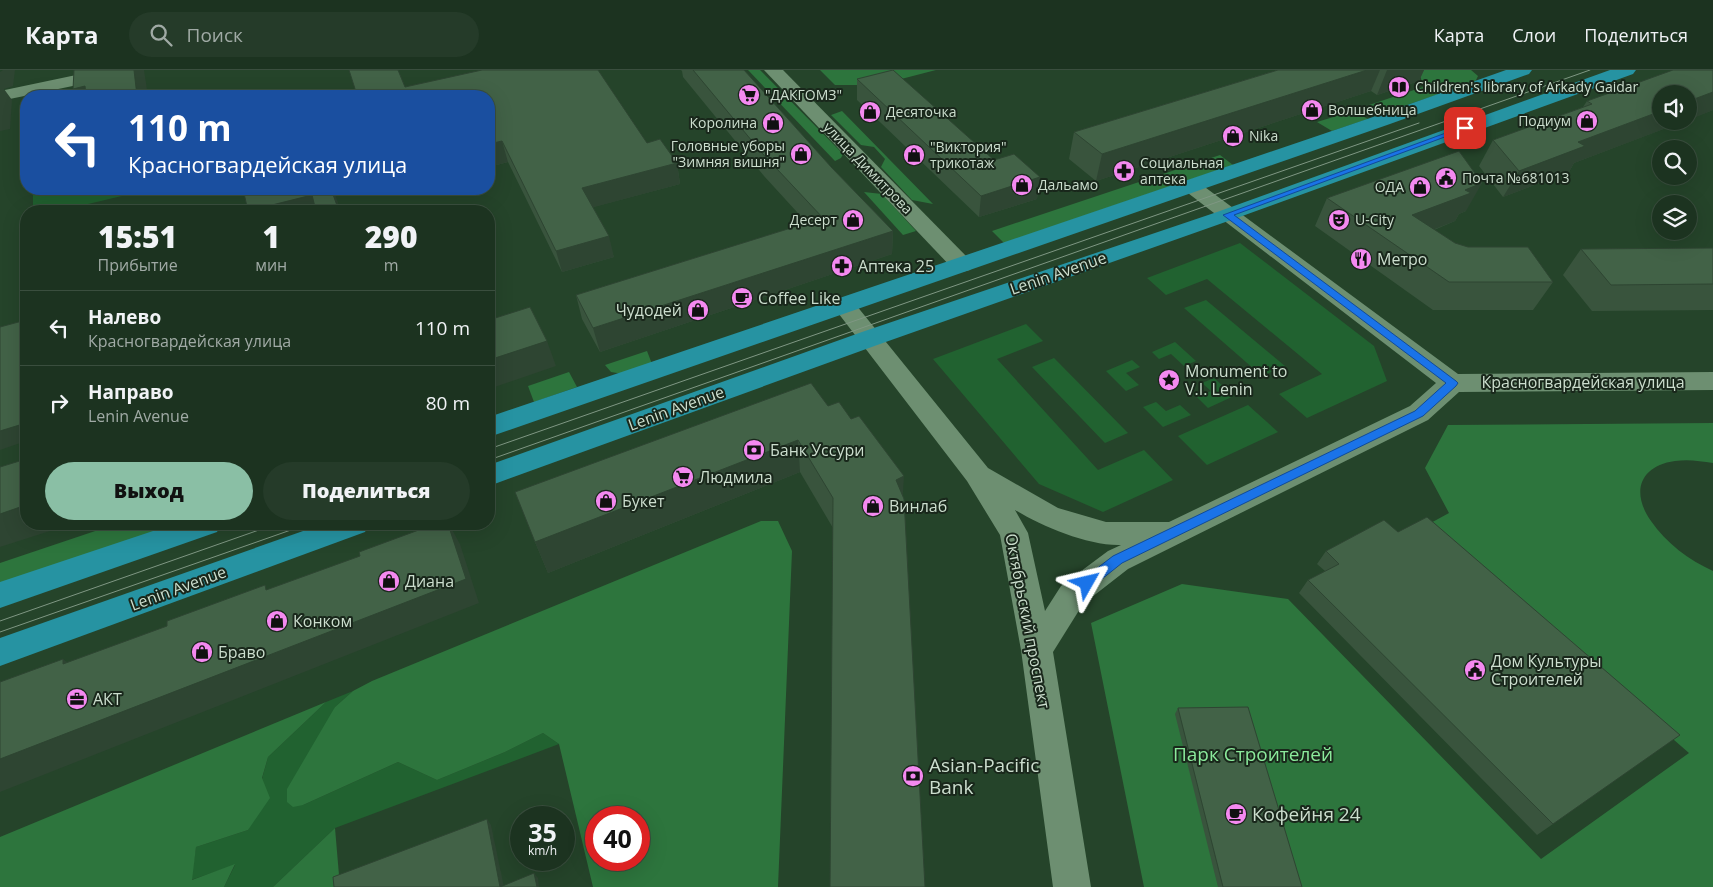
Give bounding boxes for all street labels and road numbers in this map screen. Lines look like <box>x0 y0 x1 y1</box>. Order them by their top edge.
street label: улица Димитрова <box>819 117 917 218</box>
street label: Lenin Avenue <box>1007 246 1109 300</box>
street label: Красногвардейская улица <box>1481 371 1685 393</box>
street label: Lenin Avenue <box>625 380 727 436</box>
street label: Октябрьский проспект <box>1000 532 1056 711</box>
street label: Lenin Avenue <box>127 560 229 616</box>

